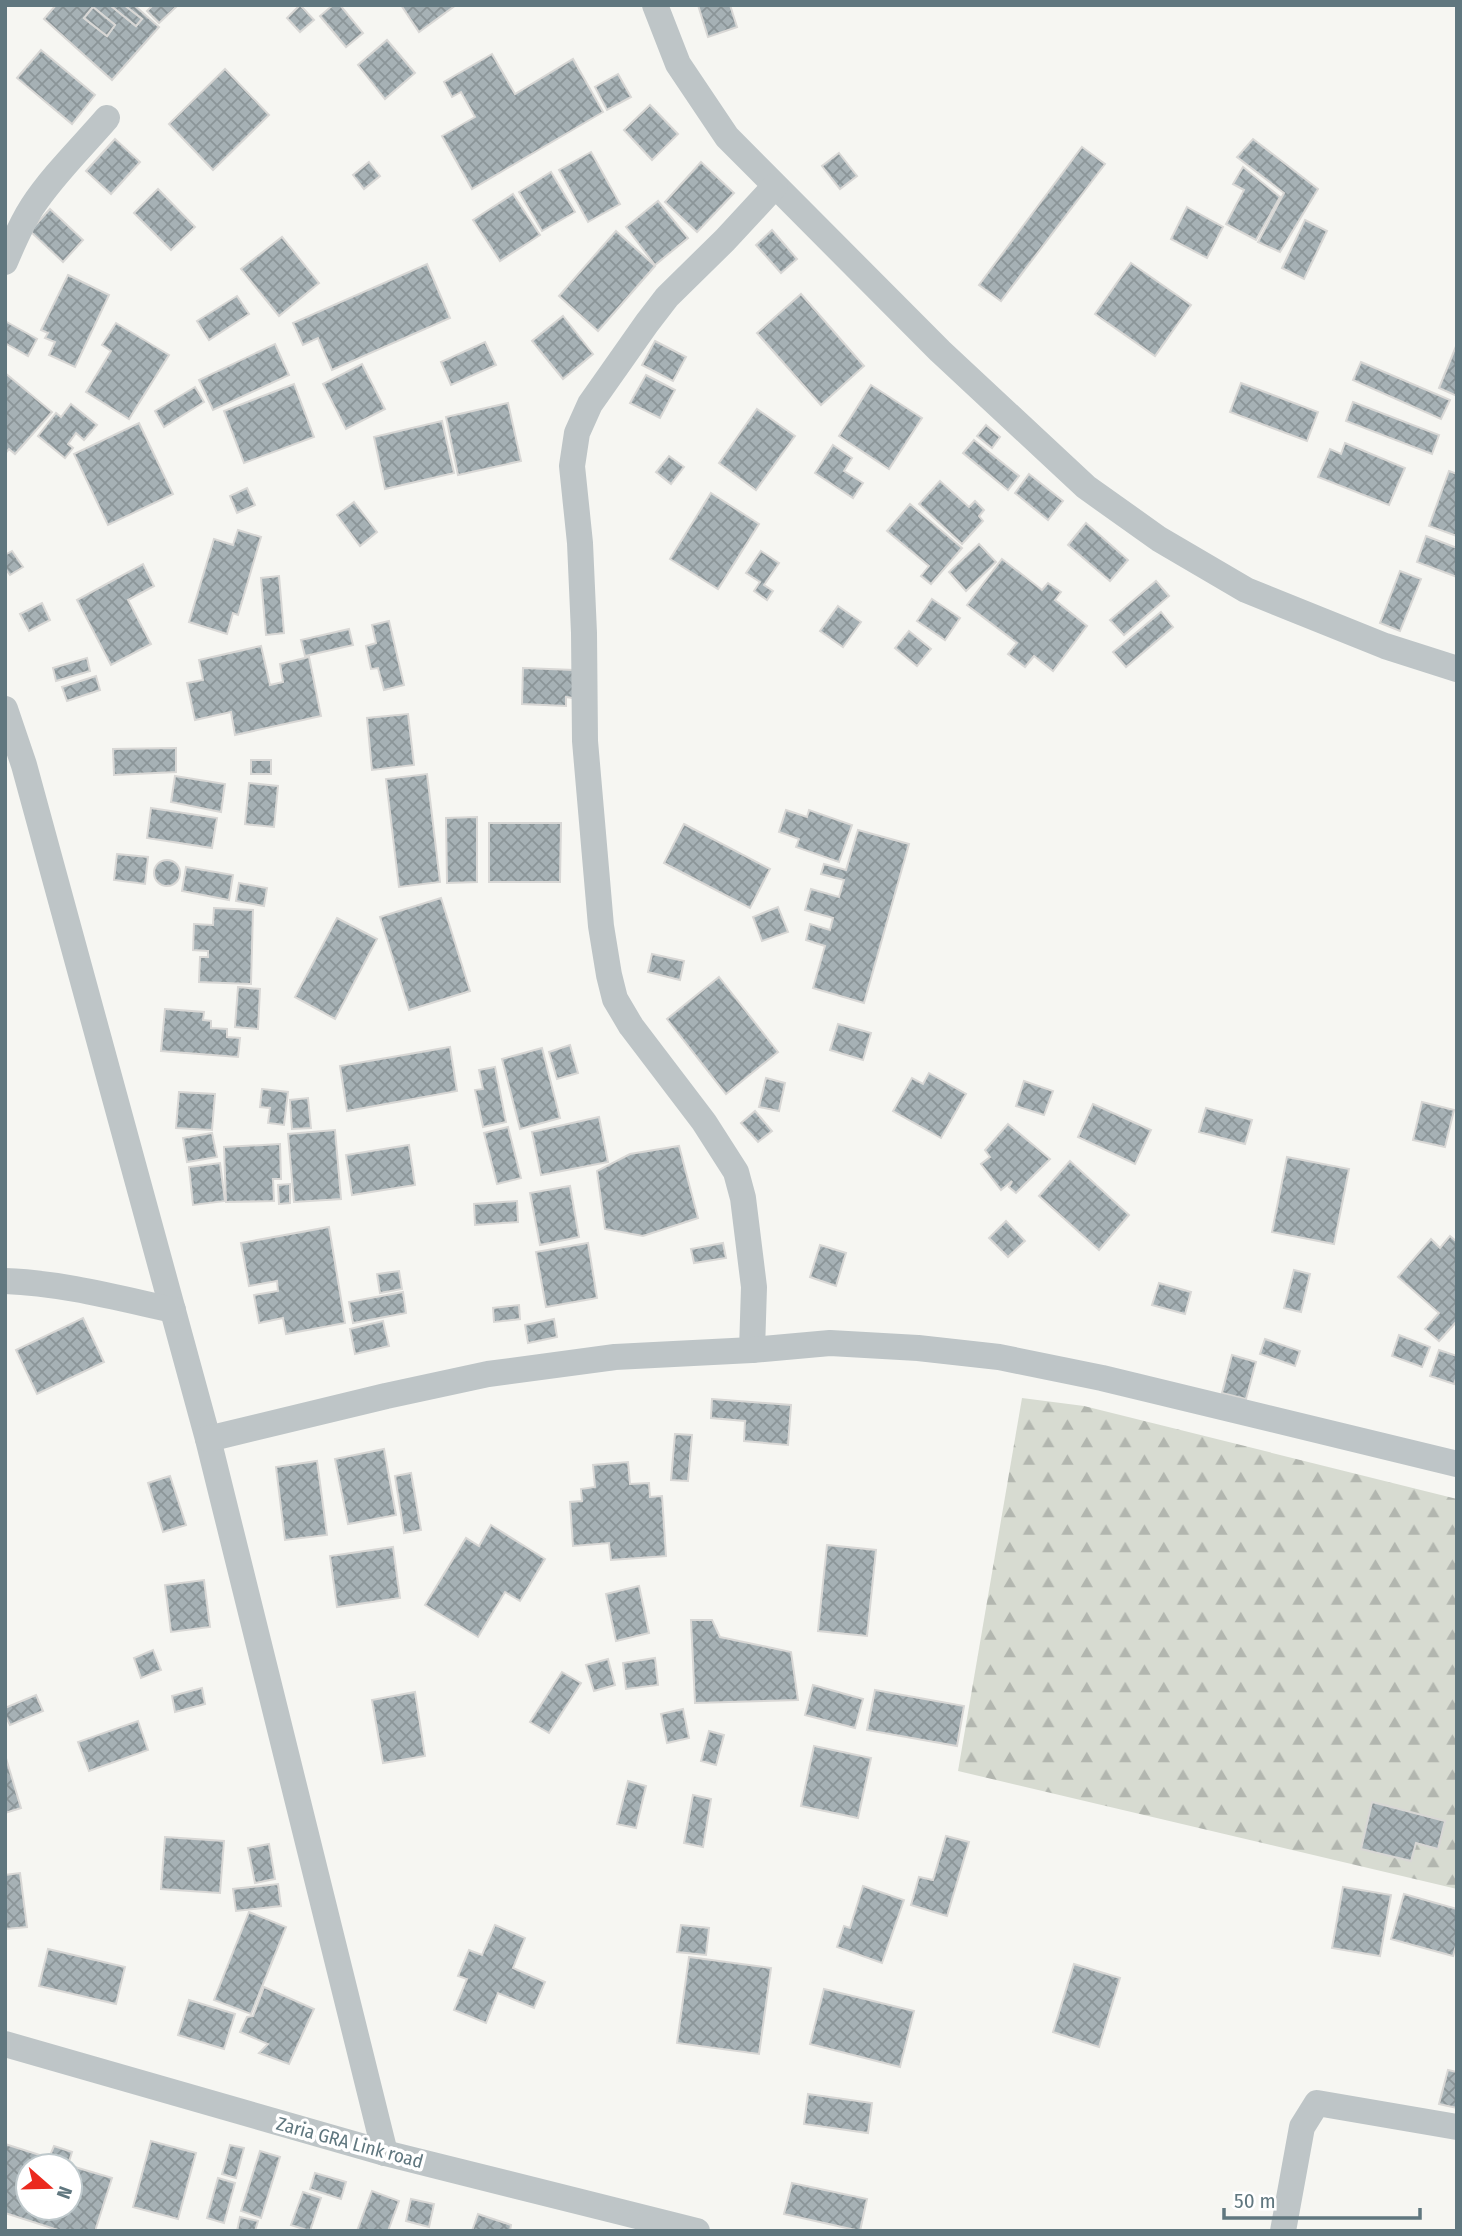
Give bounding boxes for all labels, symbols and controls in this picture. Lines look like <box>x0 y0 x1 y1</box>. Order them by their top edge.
street label: Zaria GRA Link road <box>274 2112 426 2173</box>
north arrow <box>14 2152 84 2222</box>
scale bar <box>1224 2176 1420 2220</box>
text: N <box>52 2183 77 2202</box>
text: 50 m <box>1234 2188 1276 2214</box>

